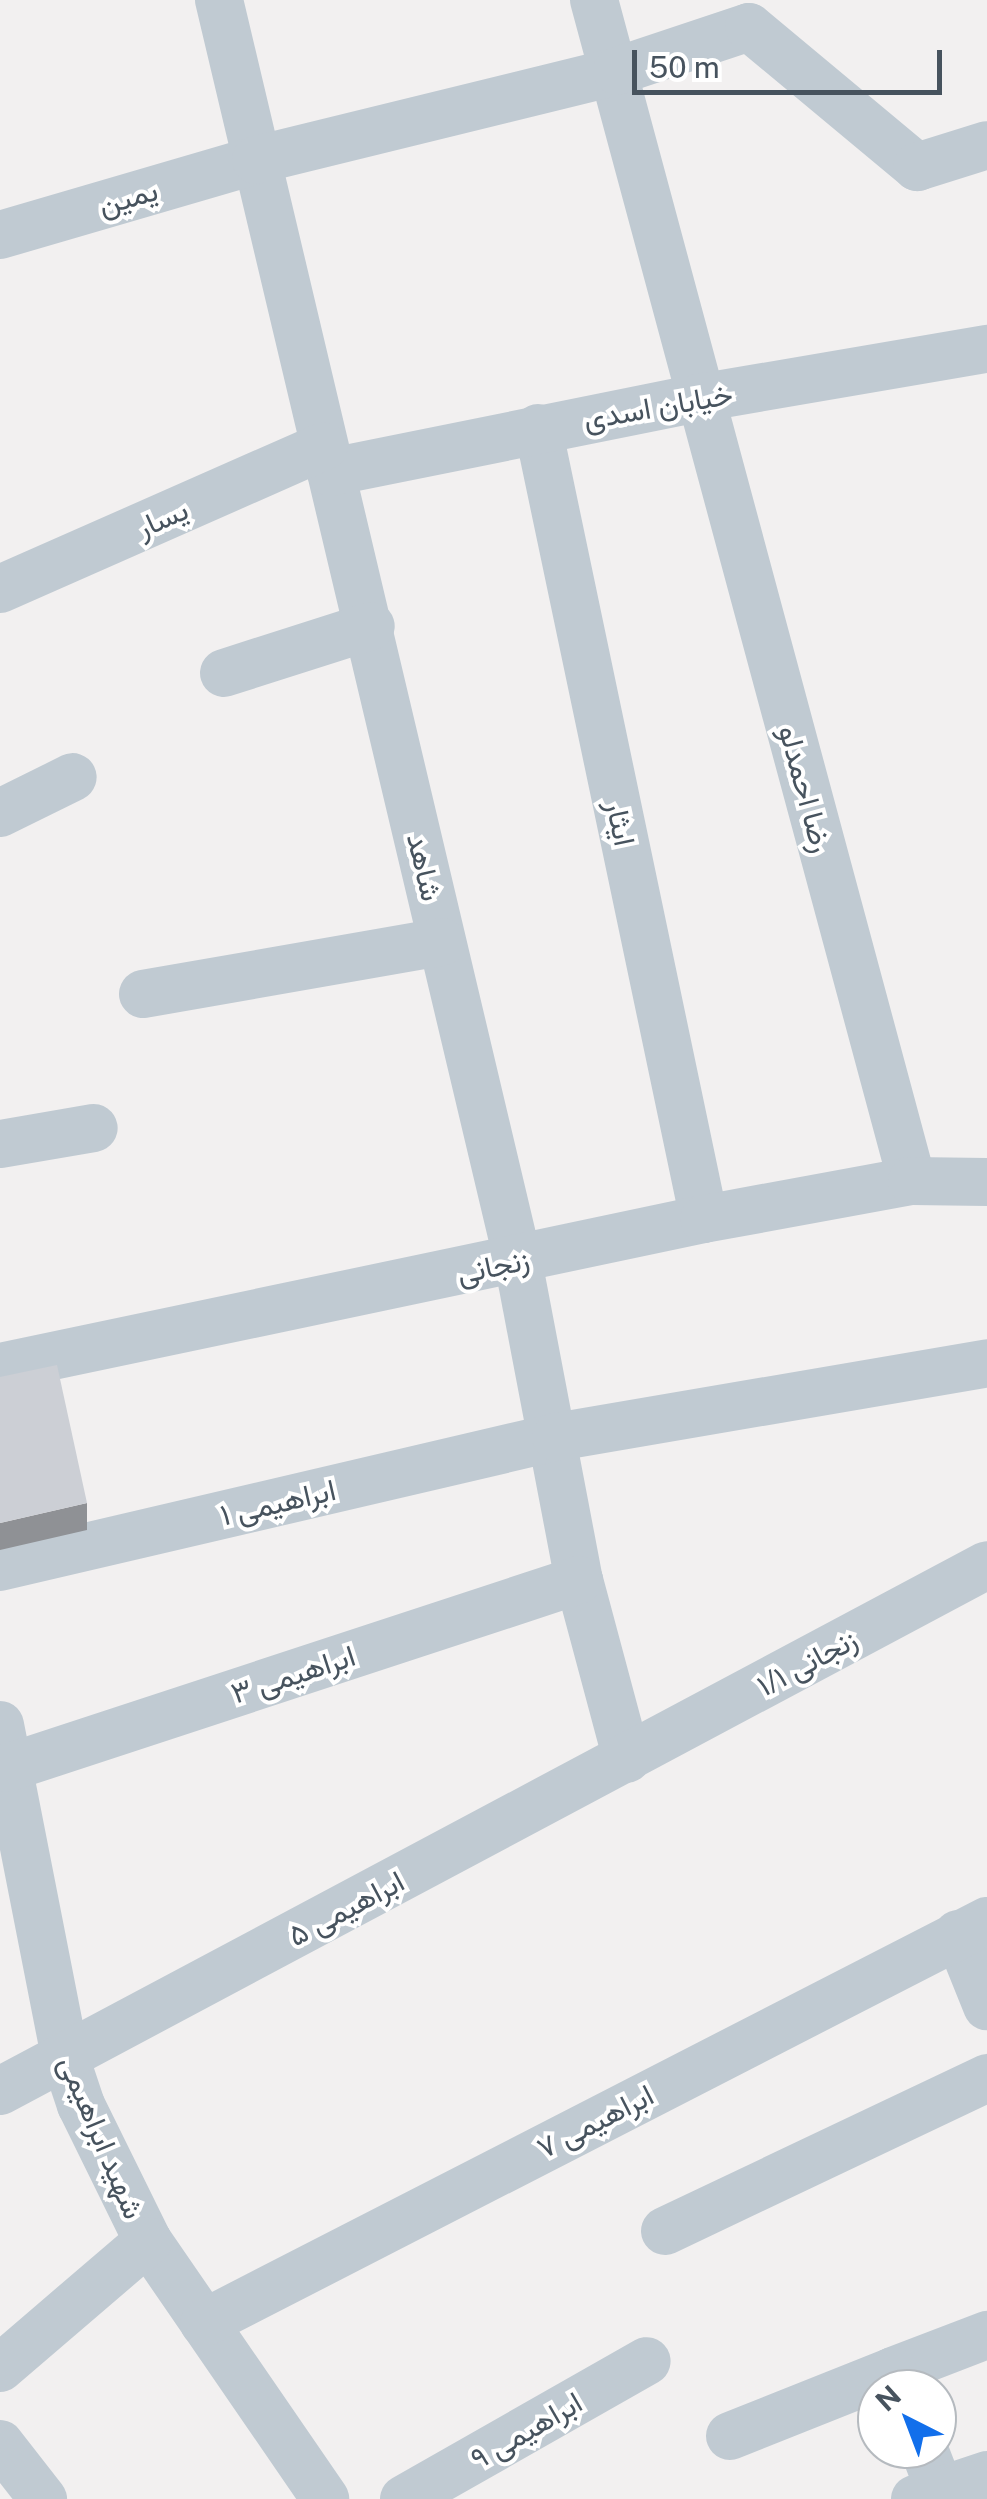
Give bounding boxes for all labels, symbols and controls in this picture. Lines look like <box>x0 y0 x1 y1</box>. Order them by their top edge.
scale bar <box>637 30 947 92</box>
text: 50 m <box>649 49 720 85</box>
street label: یمین <box>94 171 162 223</box>
street label: خیابان اسدی <box>581 375 735 437</box>
street label: یسار <box>131 491 193 545</box>
street label: رضا احمدلو <box>772 721 840 857</box>
street label: ایثار <box>599 797 643 849</box>
street label: شاهد <box>400 830 450 904</box>
street label: زنجانی <box>454 1241 532 1291</box>
street label: ابراهیمی ۱ <box>217 1471 339 1533</box>
street label: زنجانی ۱/۱ <box>751 1621 863 1703</box>
street label: ابراهیمی ۳ <box>226 1637 360 1711</box>
street label: ابراهیمی ۵ <box>282 1863 410 1953</box>
street label: شهید ابراهیمی <box>51 2050 153 2224</box>
street label: ابراهیمی ۷ <box>531 2076 659 2166</box>
north arrow <box>857 2369 957 2469</box>
text: N <box>869 2378 907 2417</box>
street label: ابراهیمی ۹ <box>464 2384 588 2476</box>

